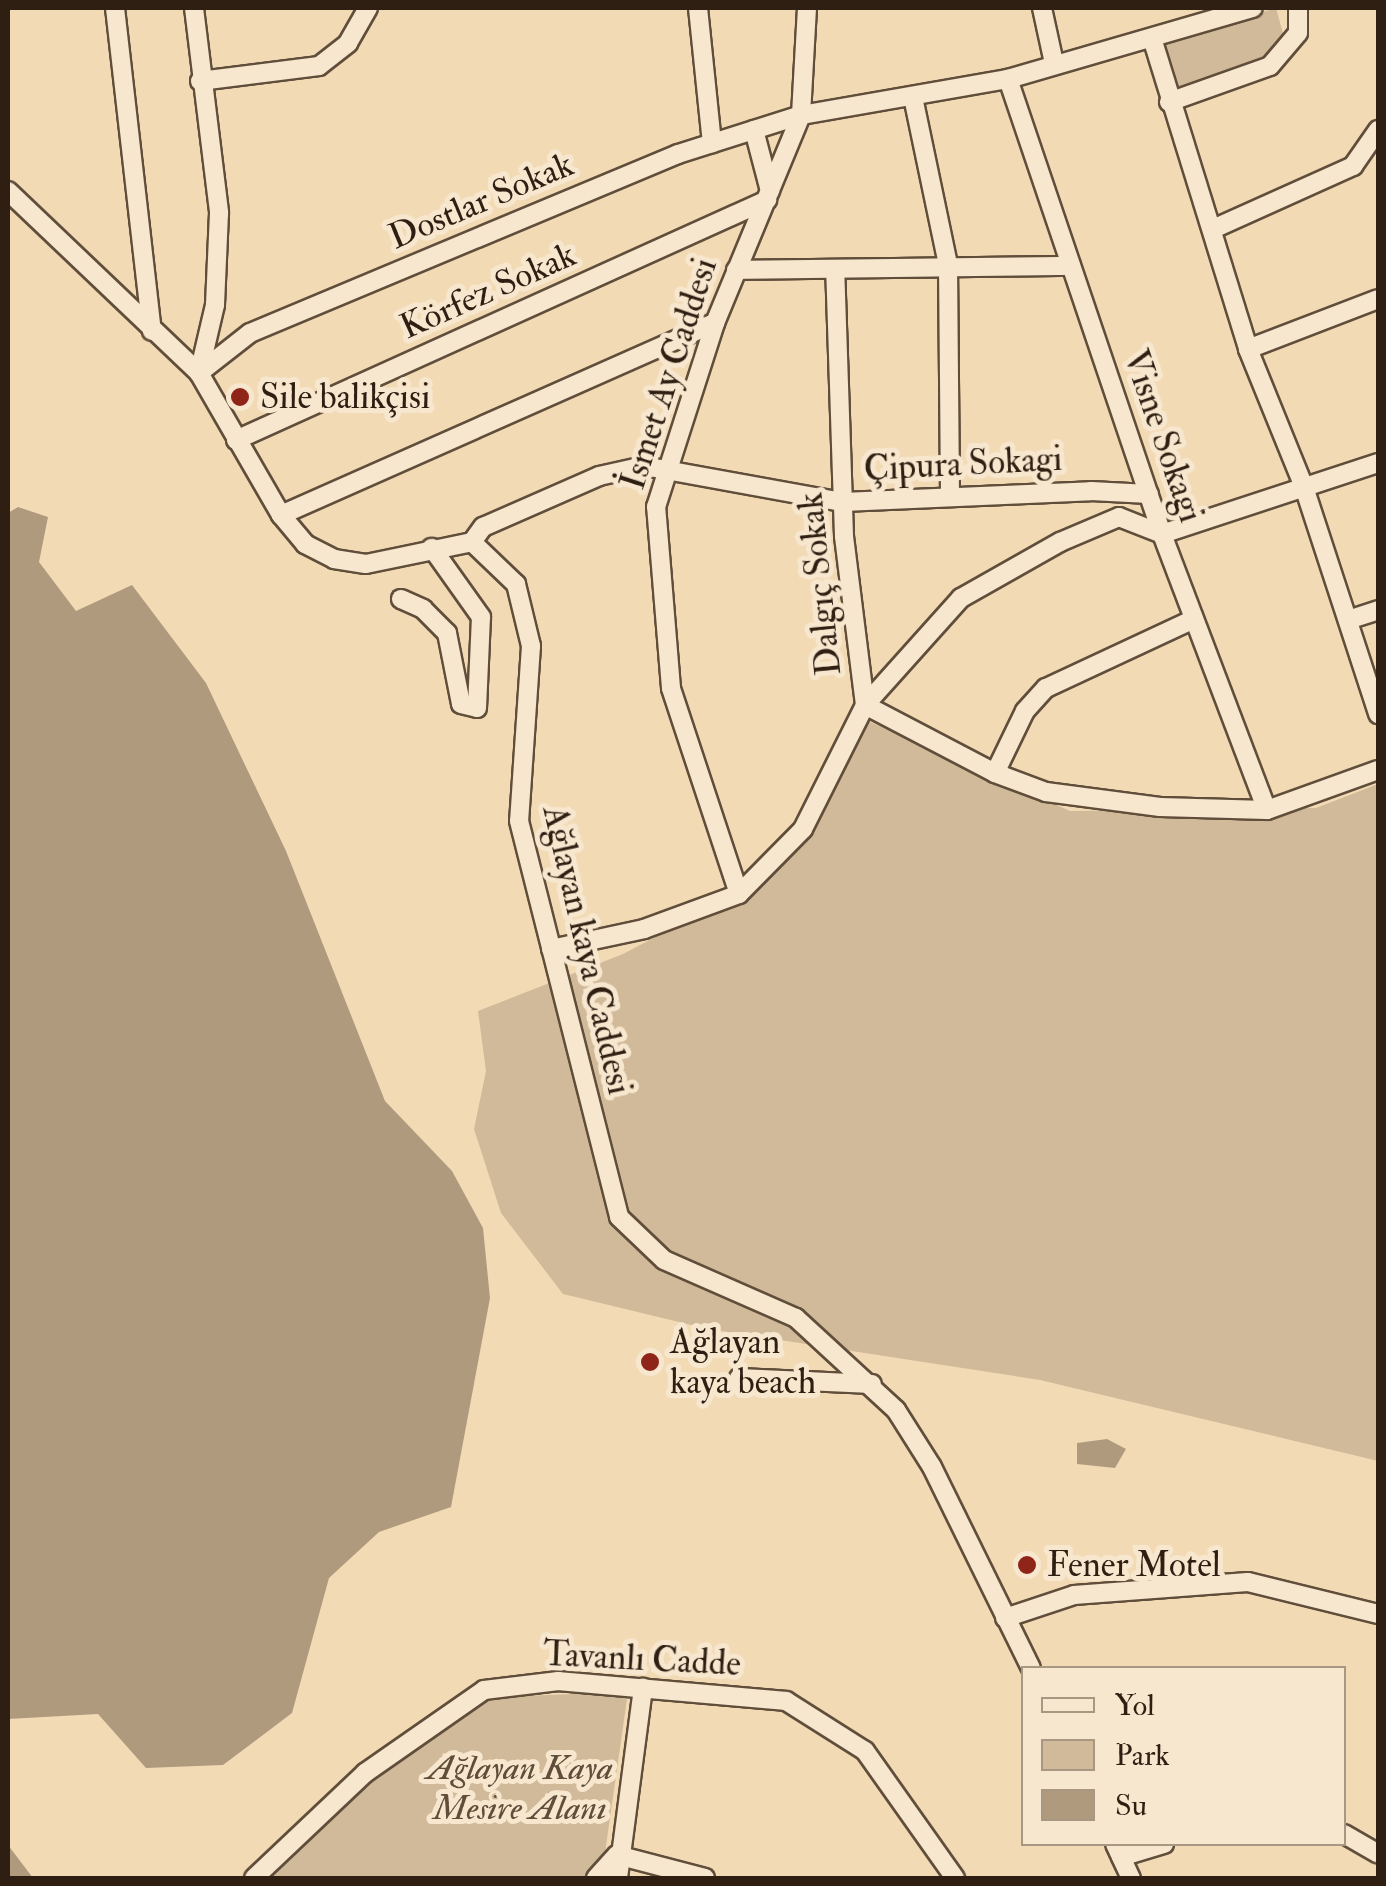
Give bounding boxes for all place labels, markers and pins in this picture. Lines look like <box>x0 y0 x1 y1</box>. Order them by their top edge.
place label: Sile balikçisi <box>260 376 430 418</box>
marker: Sile balikçisi <box>229 386 251 408</box>
place label: Ağlayan kaya beach <box>670 1321 816 1403</box>
marker: Ağlayan kaya beach <box>639 1351 661 1373</box>
place label: Fener Motel <box>1047 1544 1221 1586</box>
marker: Fener Motel <box>1016 1554 1038 1576</box>

